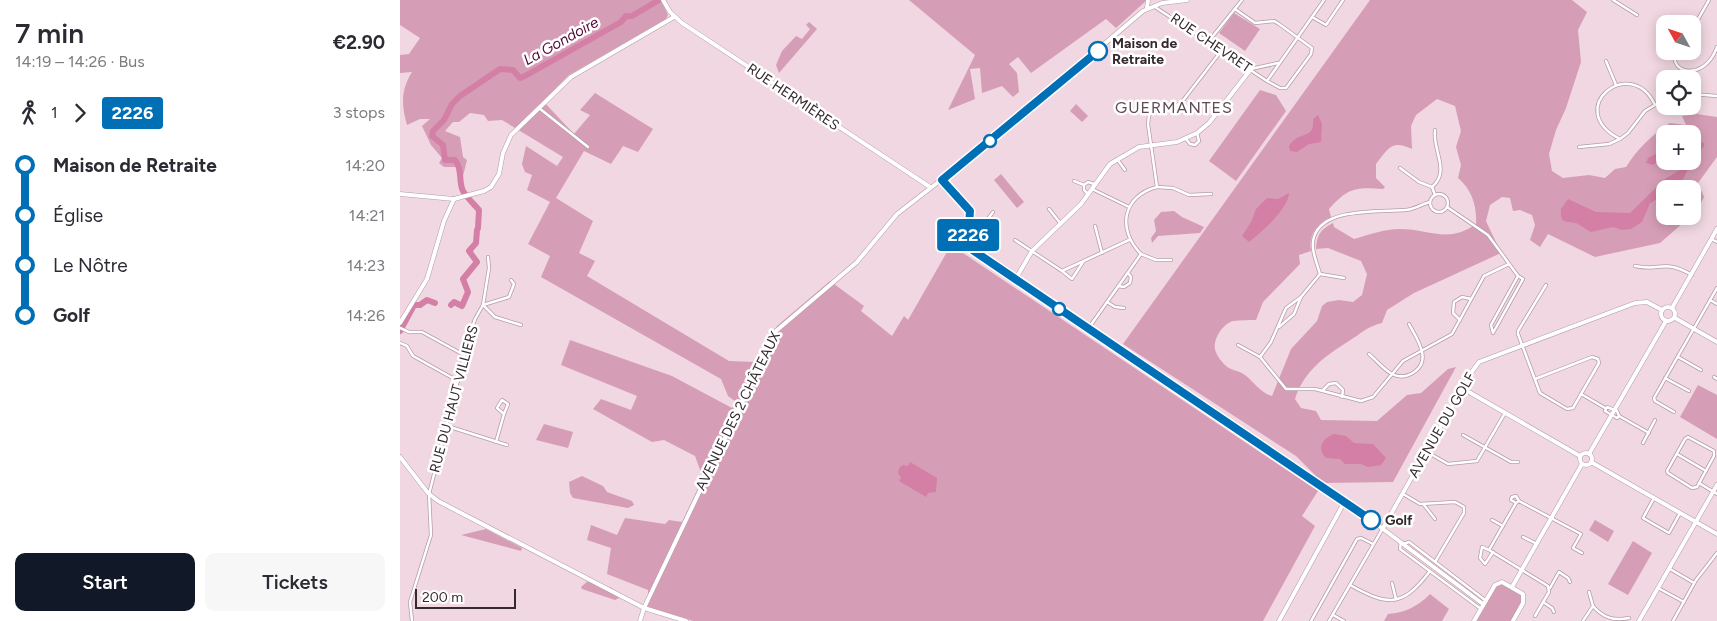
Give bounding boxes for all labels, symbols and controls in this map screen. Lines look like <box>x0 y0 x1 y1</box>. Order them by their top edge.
street label: RUE CHEVRET <box>1167 10 1255 76</box>
water label: La Gondoire <box>520 13 602 69</box>
north arrow <box>1656 15 1701 60</box>
map controls <box>1656 15 1701 225</box>
text: 7 min <box>15 16 84 50</box>
text: €2.90 <box>333 31 385 54</box>
place label: Maison de Retraite <box>1112 35 1177 68</box>
marker: Maison de Retraite <box>1088 41 1108 61</box>
text: 14:19 – 14:26 · Bus <box>15 52 145 71</box>
street label: RUE HERMIÈRES <box>744 60 842 134</box>
button: locate <box>1656 70 1701 115</box>
district label: GUERMANTES <box>1115 98 1233 117</box>
icon: walk <box>15 99 43 127</box>
icon: forward <box>66 99 94 127</box>
text: 2226 <box>112 102 153 124</box>
text: 1 <box>51 103 58 122</box>
text: 3 stops <box>333 103 385 122</box>
button: + <box>1656 125 1701 170</box>
unlabelled marker <box>983 134 997 148</box>
text: Maison de Retraite <box>53 154 217 177</box>
text: 14:20 <box>345 156 385 175</box>
button: − <box>1656 180 1701 225</box>
text: Église <box>53 204 103 227</box>
text: 14:21 <box>349 206 385 225</box>
line badge: 2226 <box>933 219 1003 251</box>
text: 2226 <box>947 224 989 246</box>
text: Le Nôtre <box>53 254 128 277</box>
text: 14:23 <box>347 256 385 275</box>
unlabelled marker <box>1052 302 1066 316</box>
text: Golf <box>53 304 90 327</box>
text: 14:26 <box>346 306 385 325</box>
street label: RUE DU HAUT VILLIERS <box>426 323 482 475</box>
street label: AVENUE DES 2 CHÂTEAUX <box>692 328 784 493</box>
street label: AVENUE DU GOLF <box>1405 369 1479 481</box>
marker: Golf <box>1361 510 1381 530</box>
place label: Golf <box>1385 512 1413 529</box>
button: Start <box>15 553 195 611</box>
button: Tickets <box>205 553 385 611</box>
scale bar <box>415 586 516 609</box>
text: 200 m <box>422 589 463 606</box>

